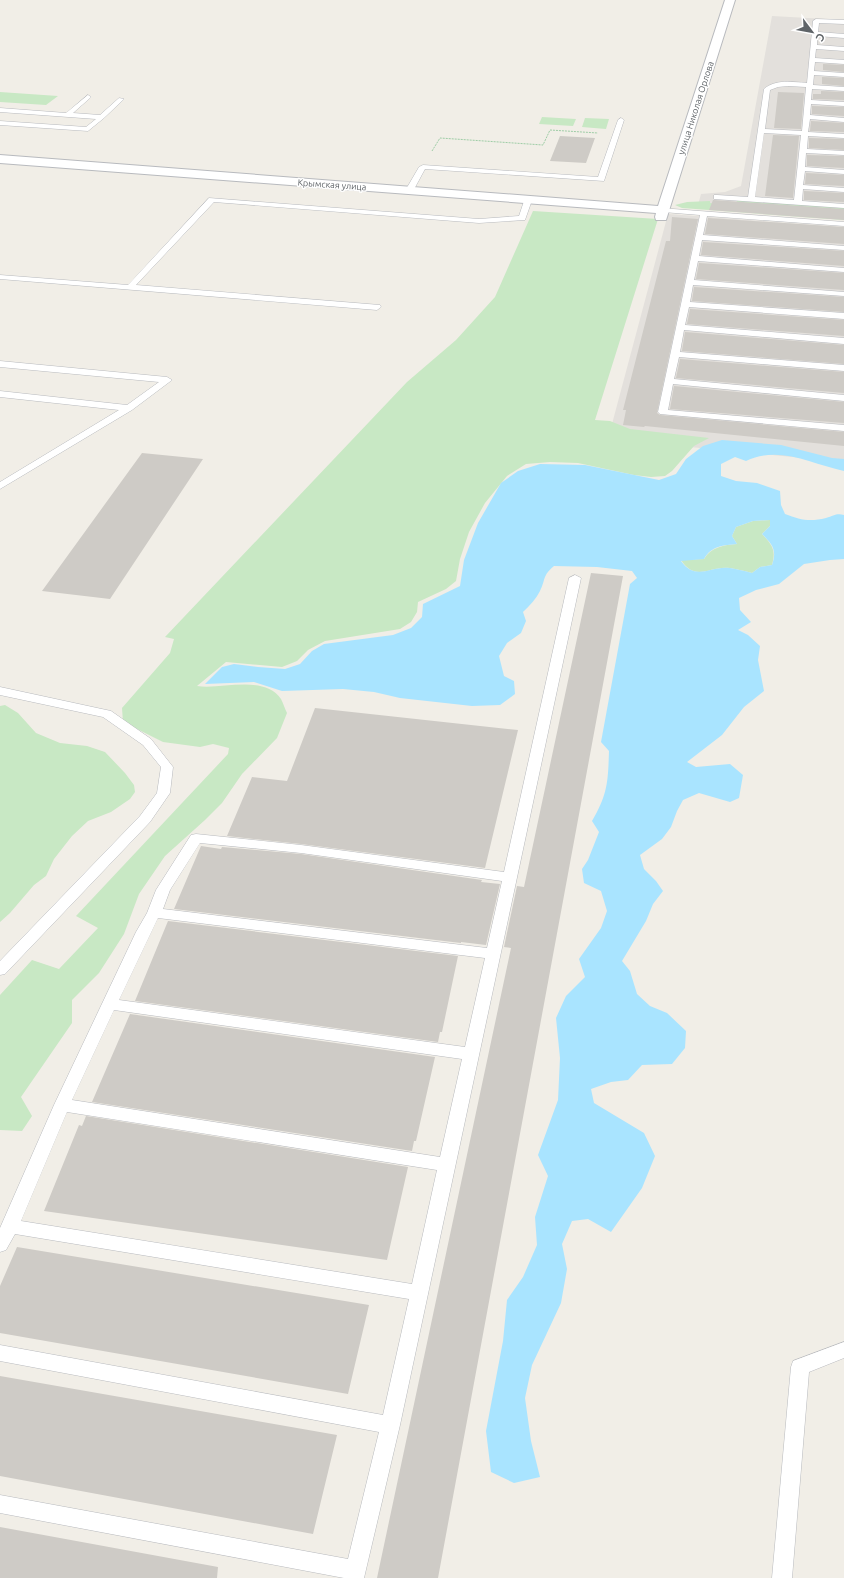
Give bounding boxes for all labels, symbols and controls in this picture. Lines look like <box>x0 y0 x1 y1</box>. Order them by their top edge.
north arrow <box>792 12 832 52</box>
text: С <box>814 31 827 43</box>
street label: улица Николая Орлова <box>676 60 716 156</box>
street label: Крымская улица <box>297 178 367 192</box>

